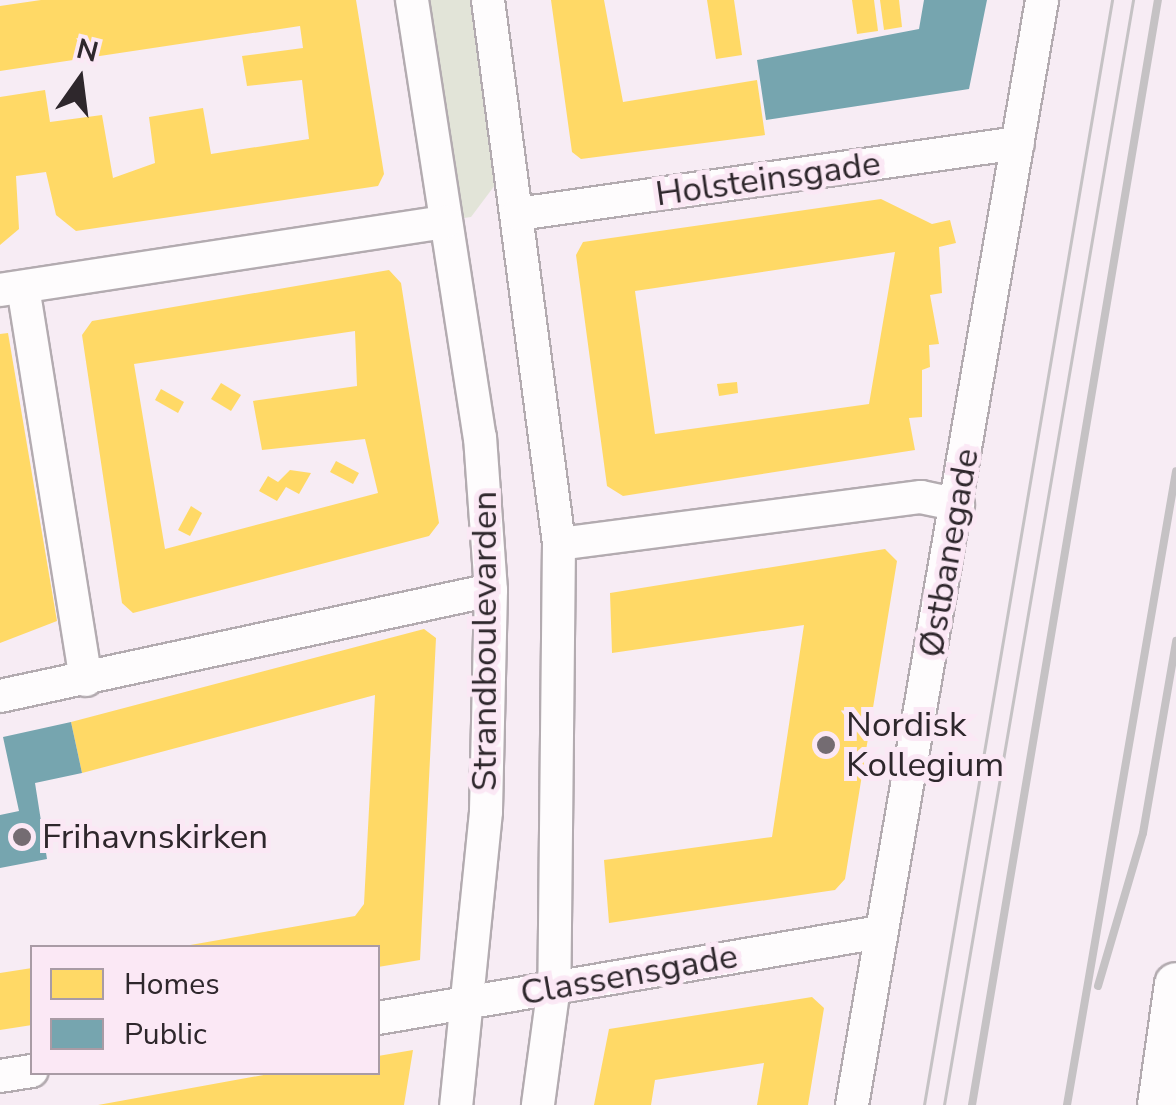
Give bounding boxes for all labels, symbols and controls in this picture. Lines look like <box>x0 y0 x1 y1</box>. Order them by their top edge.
north arrow <box>30 30 130 130</box>
text: N <box>72 30 102 72</box>
street label: Holsteinsgade <box>653 142 883 216</box>
street label: Østbanegade <box>910 445 988 661</box>
street label: Strandboulevarden <box>464 491 506 791</box>
place label: Nordisk Kollegium <box>846 704 1004 786</box>
marker: Nordisk Kollegium <box>815 734 837 756</box>
place label: Frihavnskirken <box>42 816 268 858</box>
marker: Frihavnskirken <box>11 826 33 848</box>
street label: Classensgade <box>517 935 741 1015</box>
legend <box>30 945 380 1075</box>
text: Homes <box>124 964 220 1005</box>
text: Public <box>124 1014 207 1055</box>

